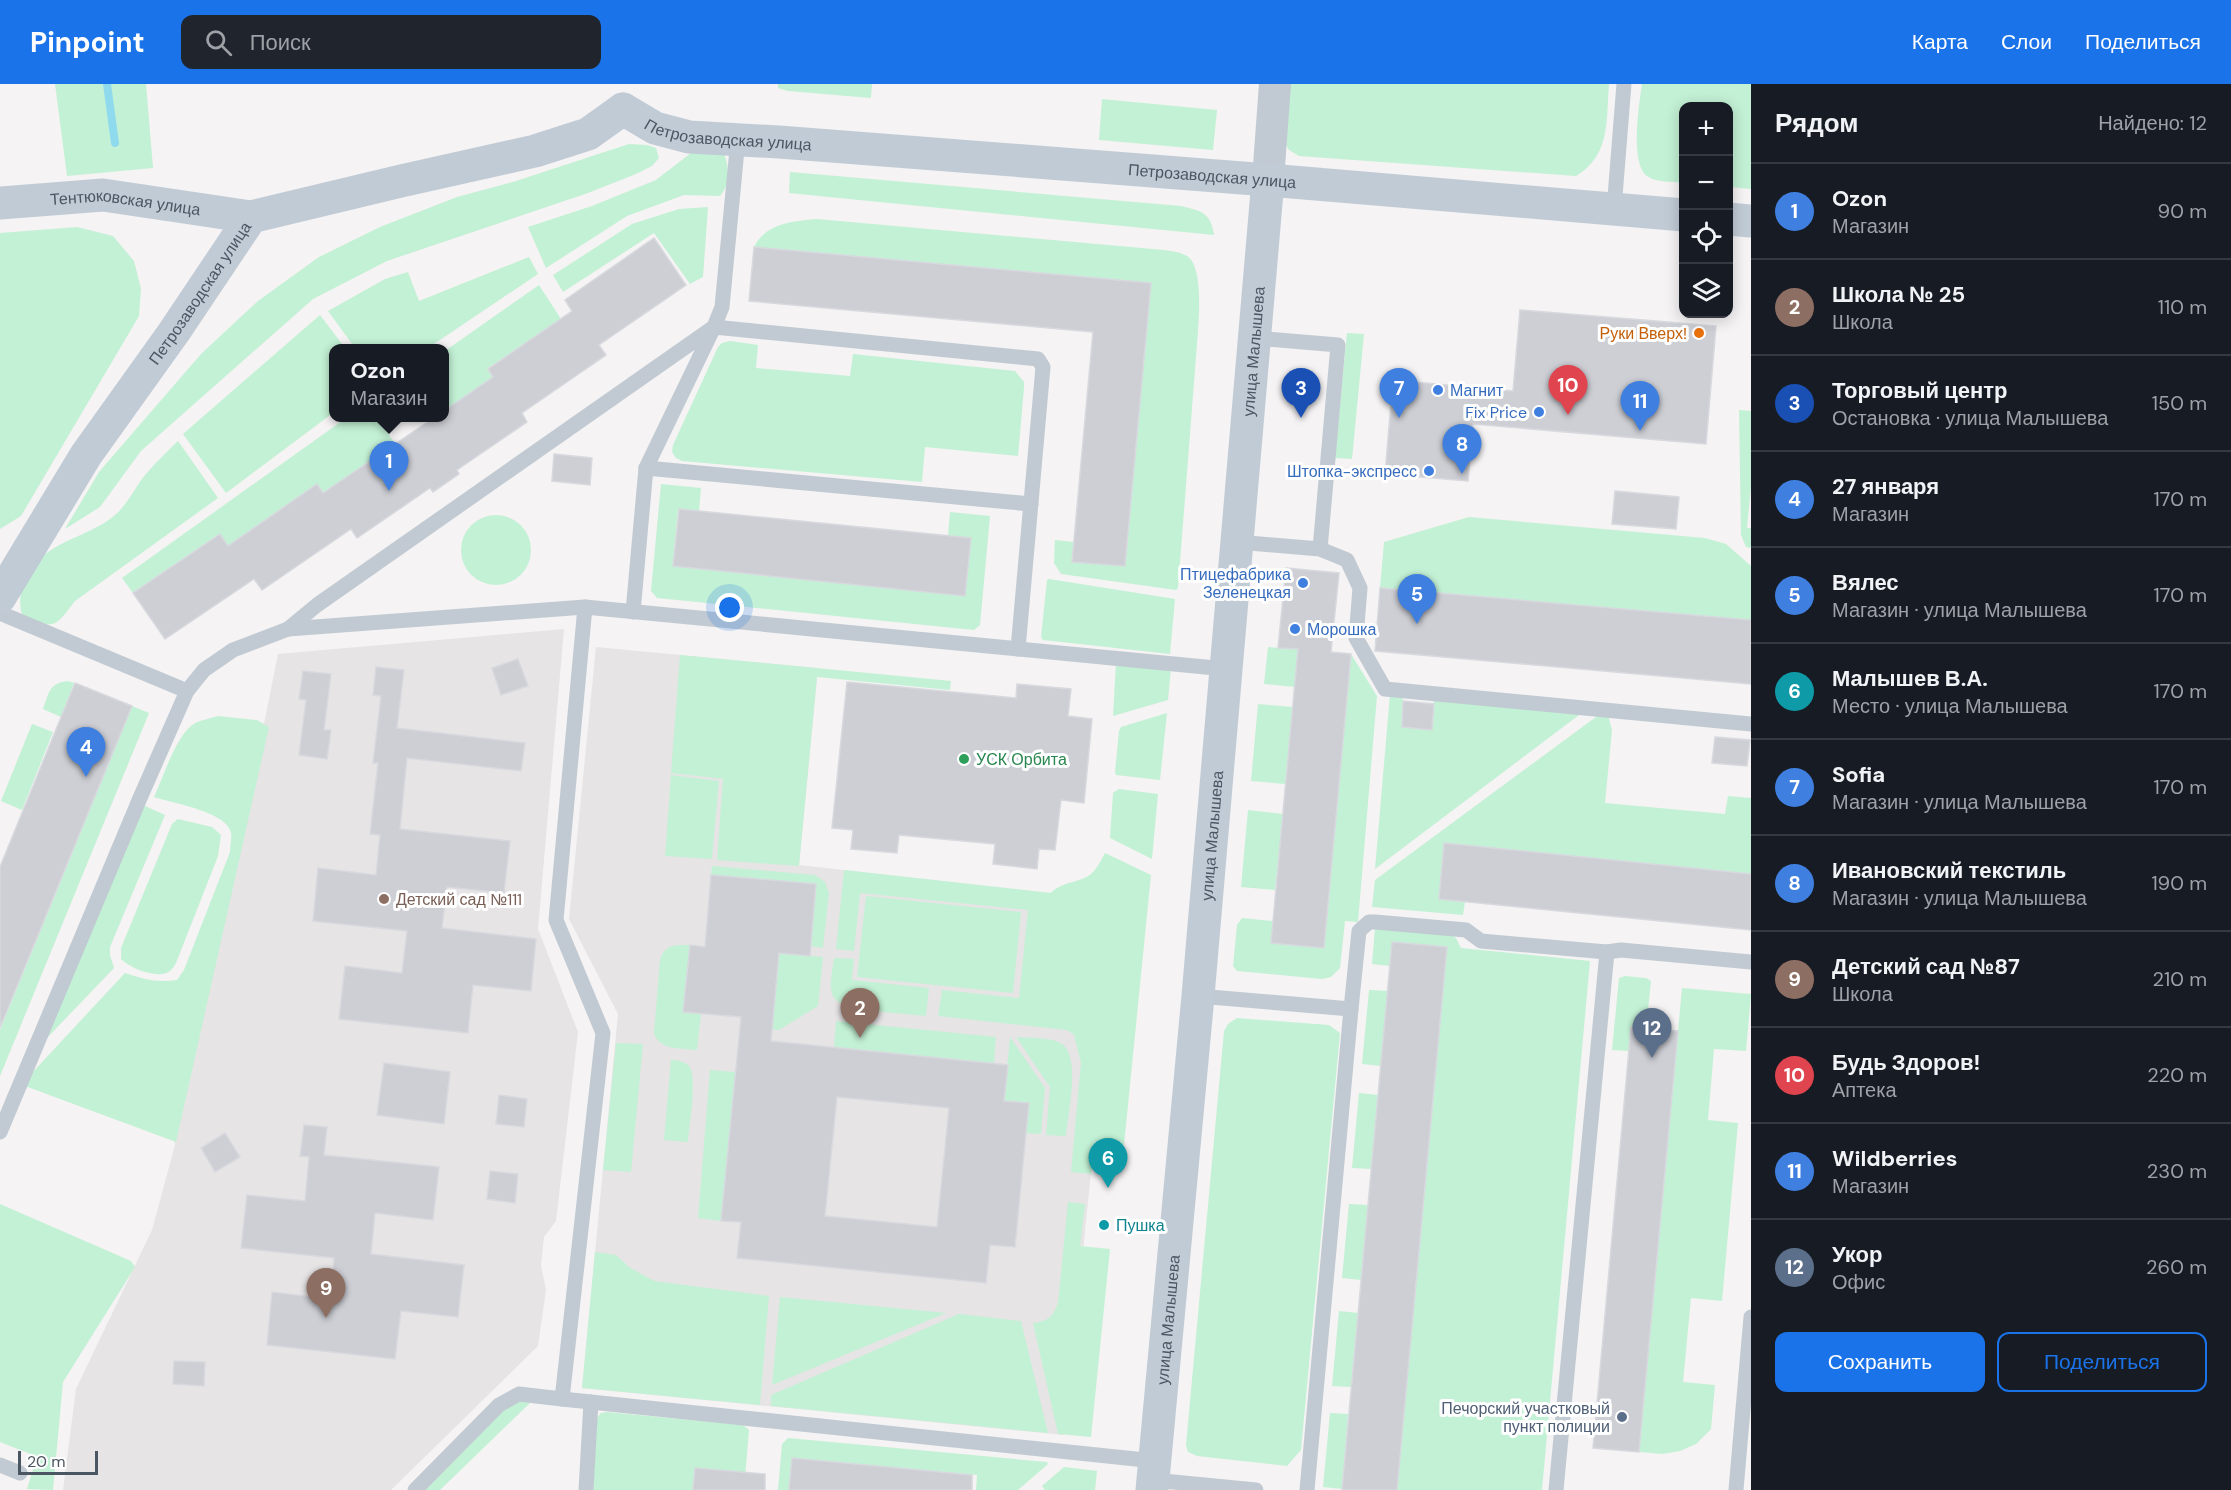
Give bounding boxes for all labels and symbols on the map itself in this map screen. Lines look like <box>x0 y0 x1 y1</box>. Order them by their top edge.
street label: Петрозаводская улица <box>640 114 813 156</box>
street label: Петрозаводская улица <box>1127 159 1297 193</box>
street label: Тентюковская улица <box>49 185 202 220</box>
street label: Петрозаводская улица <box>144 217 256 369</box>
street label: улица Малышева <box>1238 286 1270 417</box>
place label: Руки Вверх! <box>1600 323 1687 344</box>
marker: Руки Вверх! <box>1692 326 1706 340</box>
pin: 10 <box>1548 366 1588 415</box>
pin: 3 <box>1282 368 1320 418</box>
pin: 7 <box>1380 368 1418 418</box>
place label: Магнит <box>1450 380 1504 401</box>
pin: 11 <box>1620 382 1660 431</box>
marker: Магнит <box>1431 383 1445 397</box>
place label: Fix Price <box>1465 402 1527 423</box>
marker: Fix Price <box>1532 405 1546 419</box>
pin: 8 <box>1442 424 1482 474</box>
pin: 1 <box>370 442 408 491</box>
place label: Штопка-экспресс <box>1287 461 1417 482</box>
marker: Штопка-экспресс <box>1422 464 1436 478</box>
place label: Птицефабрика Зеленецкая <box>1180 564 1291 603</box>
pin: 5 <box>1398 574 1436 624</box>
marker: Птицефабрика Зеленецкая <box>1296 576 1310 590</box>
your location <box>715 593 744 622</box>
place label: Морошка <box>1307 619 1376 640</box>
marker: Морошка <box>1288 622 1302 636</box>
pin: 4 <box>66 728 106 777</box>
place label: УСК Орбита <box>976 749 1067 770</box>
marker: УСК Орбита <box>957 752 971 766</box>
street label: улица Малышева <box>1196 770 1228 902</box>
place label: Детский сад №111 <box>396 889 522 910</box>
marker: Детский сад №111 <box>377 892 391 906</box>
pin: 2 <box>840 988 880 1038</box>
pin: 12 <box>1632 1008 1672 1058</box>
pin: 6 <box>1088 1138 1128 1188</box>
place label: Пушка <box>1116 1215 1165 1236</box>
marker: Пушка <box>1097 1218 1111 1232</box>
street label: улица Малышева <box>1152 1254 1185 1386</box>
pin: 9 <box>306 1268 346 1318</box>
place label: Печорский участковый пункт полиции <box>1441 1398 1610 1437</box>
marker: Печорский участковый пункт полиции <box>1615 1410 1629 1424</box>
scale bar <box>18 1448 98 1476</box>

